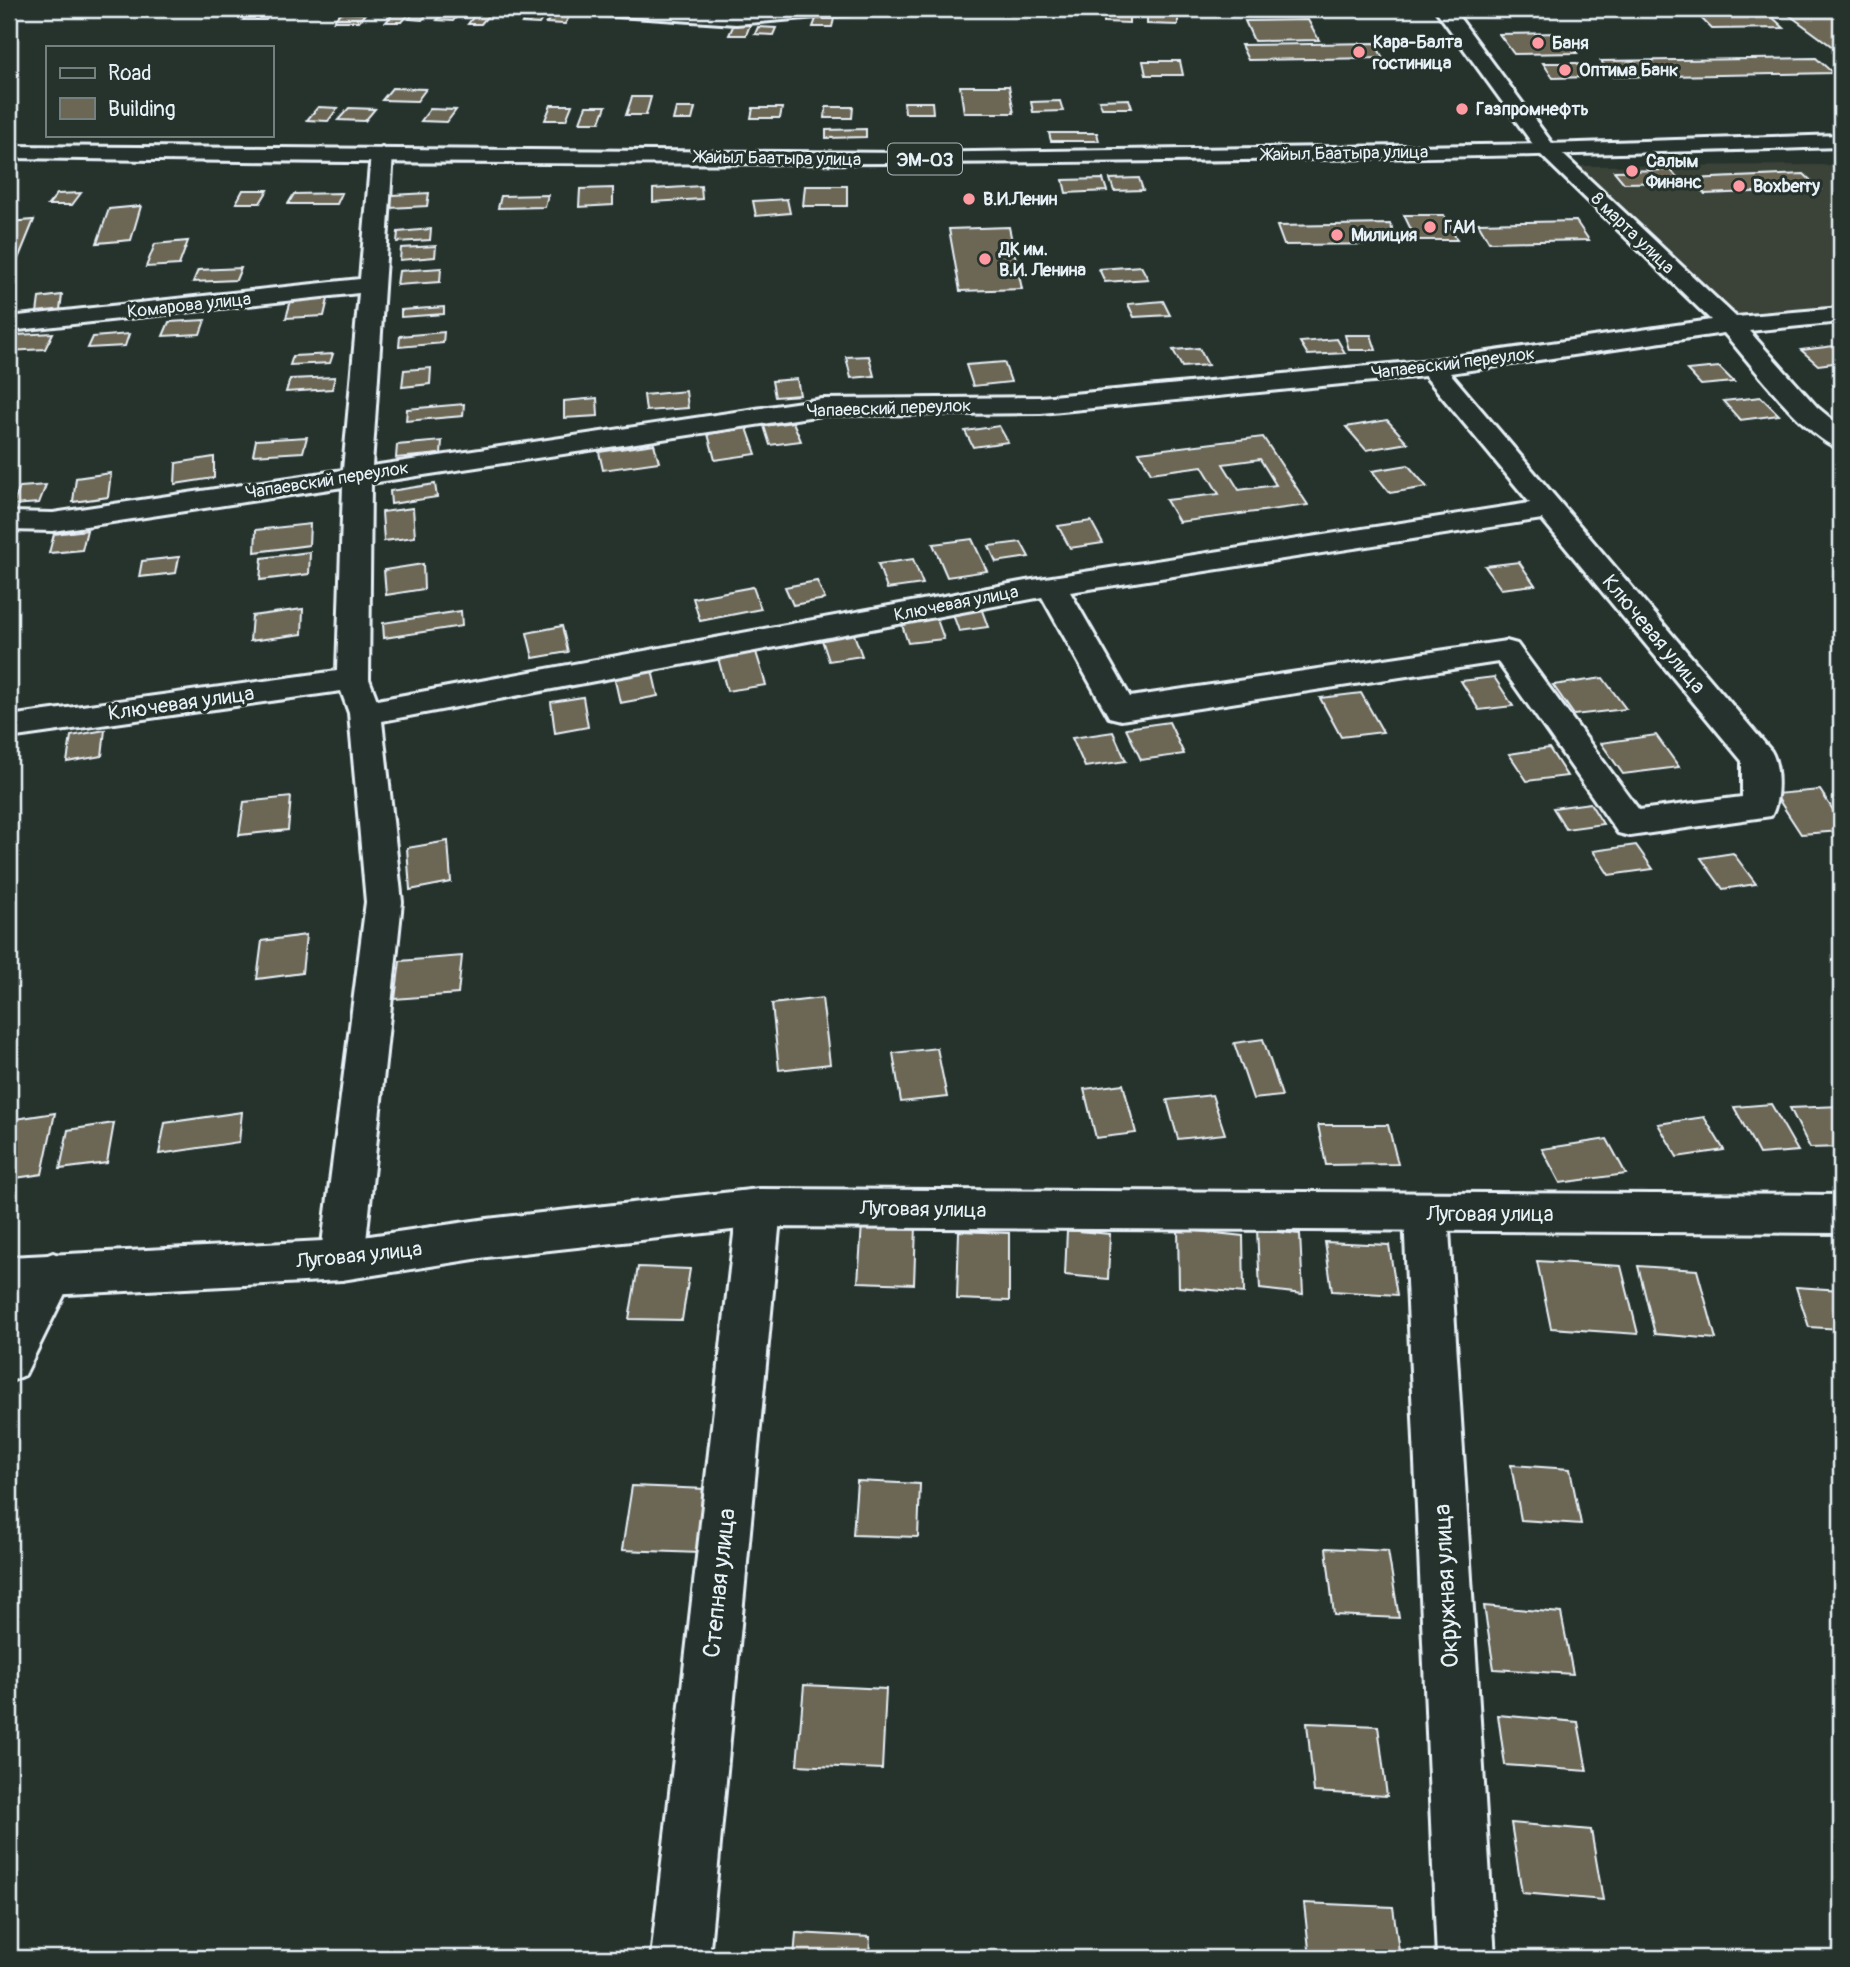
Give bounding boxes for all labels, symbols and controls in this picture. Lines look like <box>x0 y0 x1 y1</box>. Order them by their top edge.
place label: Кара-Балта гостиница <box>1372 31 1463 75</box>
place label: Баня <box>1552 32 1589 55</box>
marker: Баня <box>1530 35 1546 51</box>
marker: Кара-Балта гостиница <box>1351 44 1367 60</box>
legend <box>46 46 273 136</box>
place label: Оптима Банк <box>1579 59 1678 82</box>
text: Road <box>108 60 152 87</box>
marker: Оптима Банк <box>1557 62 1573 78</box>
text: Building <box>108 96 175 123</box>
place label: Газпромнефть <box>1476 98 1589 121</box>
marker: Газпромнефть <box>1454 101 1470 117</box>
street label: Жайыл Баатыра улица <box>1259 141 1428 167</box>
road number: ЭМ-03 <box>888 144 962 174</box>
street label: Жайыл Баатыра улица <box>692 145 861 171</box>
place label: Салым Финанс <box>1645 150 1702 194</box>
marker: Салым Финанс <box>1624 163 1640 179</box>
place label: Boxberry <box>1753 175 1820 198</box>
marker: Boxberry <box>1731 178 1747 194</box>
place label: В.И.Ленин <box>983 188 1058 211</box>
street label: 8 марта улица <box>1586 188 1679 279</box>
marker: В.И.Ленин <box>961 191 977 207</box>
place label: ГАИ <box>1444 216 1475 239</box>
marker: ГАИ <box>1422 219 1438 235</box>
place label: Милиция <box>1351 224 1417 247</box>
marker: Милиция <box>1329 227 1345 243</box>
place label: ДК им. В.И. Ленина <box>998 238 1086 282</box>
marker: ДК им. В.И. Ленина <box>977 251 993 267</box>
street label: Комарова улица <box>126 288 252 323</box>
street label: Чапаевский переулок <box>1370 342 1536 385</box>
street label: Чапаевский переулок <box>806 394 972 423</box>
street label: Чапаевский переулок <box>244 456 410 505</box>
street label: Ключевая улица <box>1596 569 1711 699</box>
street label: Ключевая улица <box>892 580 1020 627</box>
street label: Ключевая улица <box>106 680 256 727</box>
street label: Луговая улица <box>858 1195 987 1224</box>
street label: Луговая улица <box>1426 1201 1553 1228</box>
street label: Луговая улица <box>294 1235 424 1276</box>
street label: Окружная улица <box>1428 1503 1465 1669</box>
street label: Степная улица <box>697 1507 742 1659</box>

